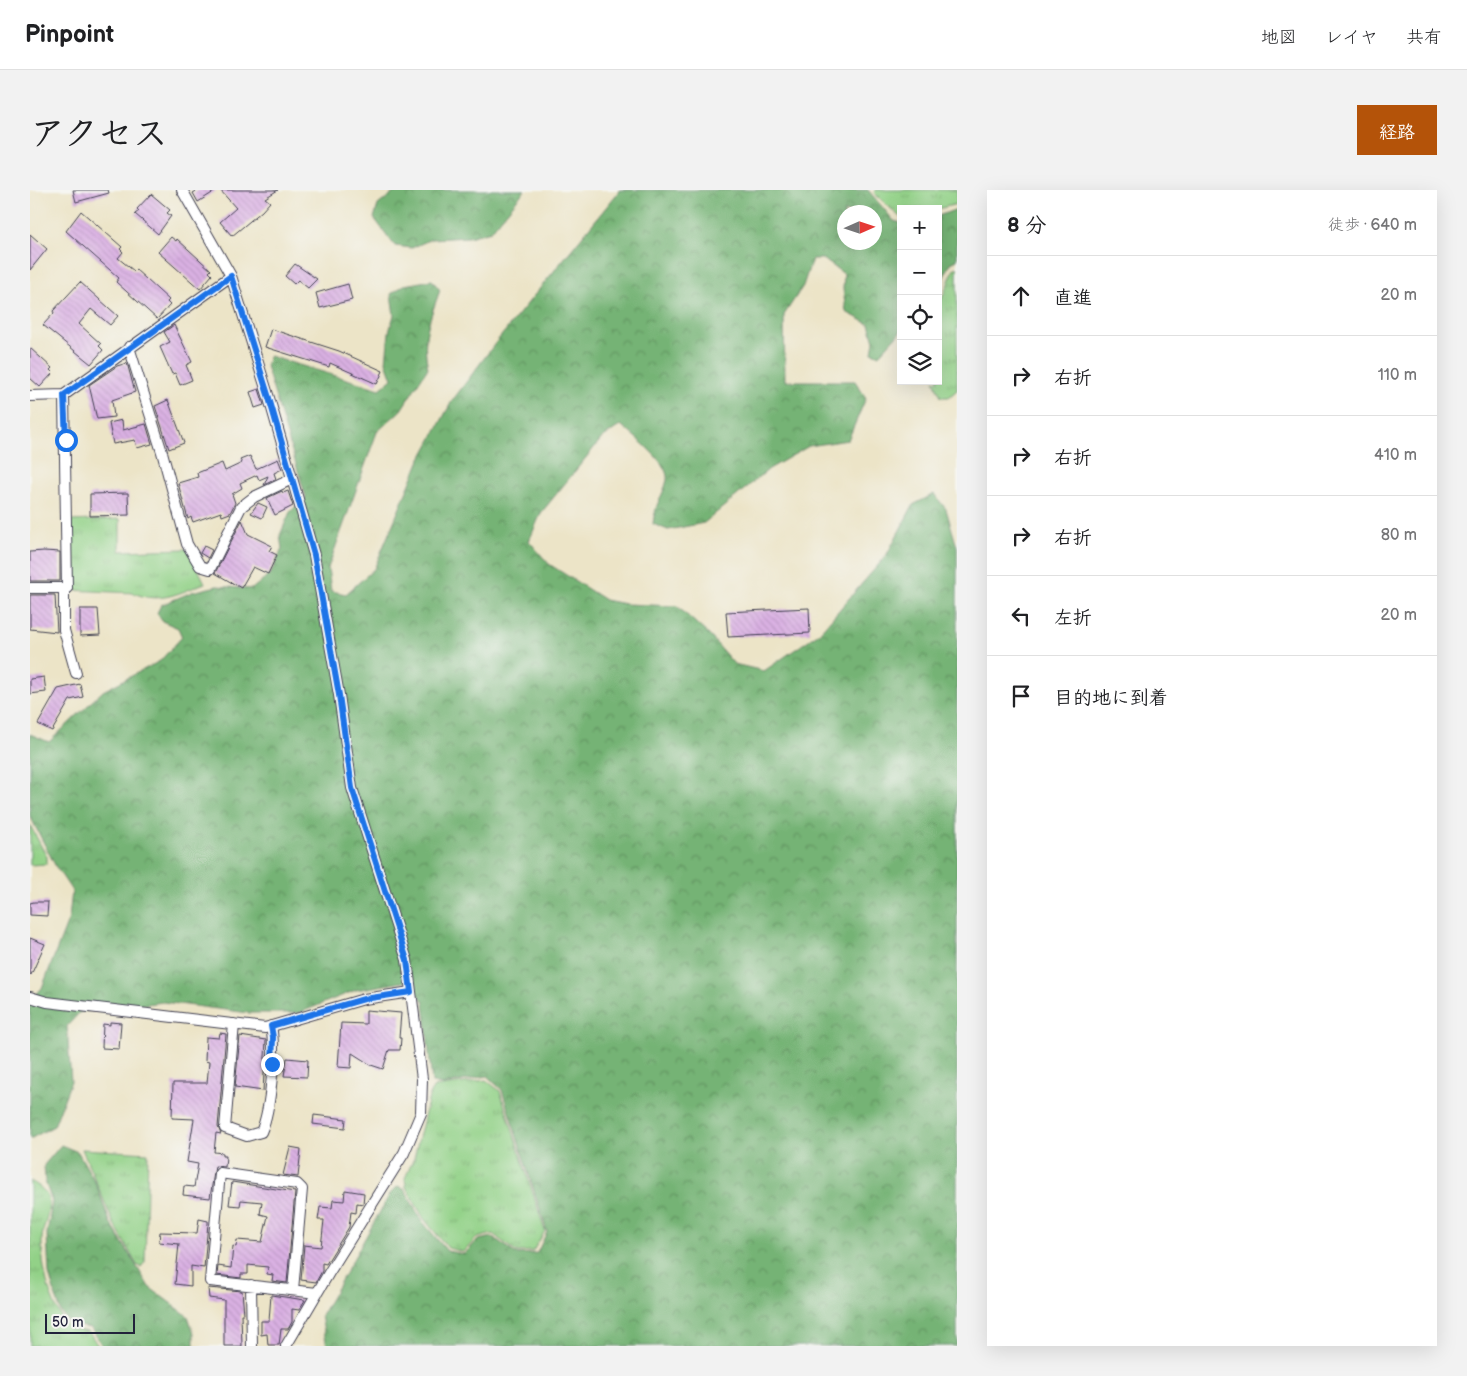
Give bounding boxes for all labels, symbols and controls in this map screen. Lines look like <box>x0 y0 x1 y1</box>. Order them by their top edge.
text: Pinpoint <box>25 20 114 49</box>
text: 地図 <box>1261 27 1297 48</box>
text: レイヤ <box>1325 27 1378 48</box>
text: 共有 <box>1406 27 1442 48</box>
button: 経路 <box>1357 105 1437 155</box>
text: アクセス <box>30 113 168 156</box>
north arrow <box>837 205 882 250</box>
map controls <box>897 205 942 385</box>
button: + <box>897 205 942 250</box>
text: 8 分 <box>1007 213 1046 238</box>
text: 徒歩 · 640 m <box>1328 216 1417 235</box>
button: − <box>897 250 942 295</box>
icon: ahead <box>1007 282 1035 310</box>
text: 20 m <box>1381 286 1417 305</box>
text: 直進 <box>1054 287 1092 310</box>
button: locate <box>897 295 942 340</box>
button: layers <box>897 340 942 385</box>
icon: right <box>1007 362 1035 390</box>
text: 110 m <box>1378 366 1417 385</box>
text: 右折 <box>1054 367 1092 390</box>
route start <box>55 429 78 452</box>
icon: right <box>1007 442 1035 470</box>
text: 410 m <box>1374 446 1417 465</box>
text: 右折 <box>1054 447 1092 470</box>
icon: right <box>1007 522 1035 550</box>
text: 80 m <box>1381 526 1417 545</box>
text: 右折 <box>1054 527 1092 550</box>
icon: left <box>1007 602 1035 630</box>
text: 20 m <box>1381 606 1417 625</box>
text: 左折 <box>1054 607 1092 630</box>
icon: arrive <box>1007 682 1035 710</box>
text: 目的地に到着 <box>1054 687 1168 710</box>
route end <box>261 1053 284 1076</box>
scale bar <box>45 1311 135 1334</box>
text: 50 m <box>52 1314 84 1331</box>

